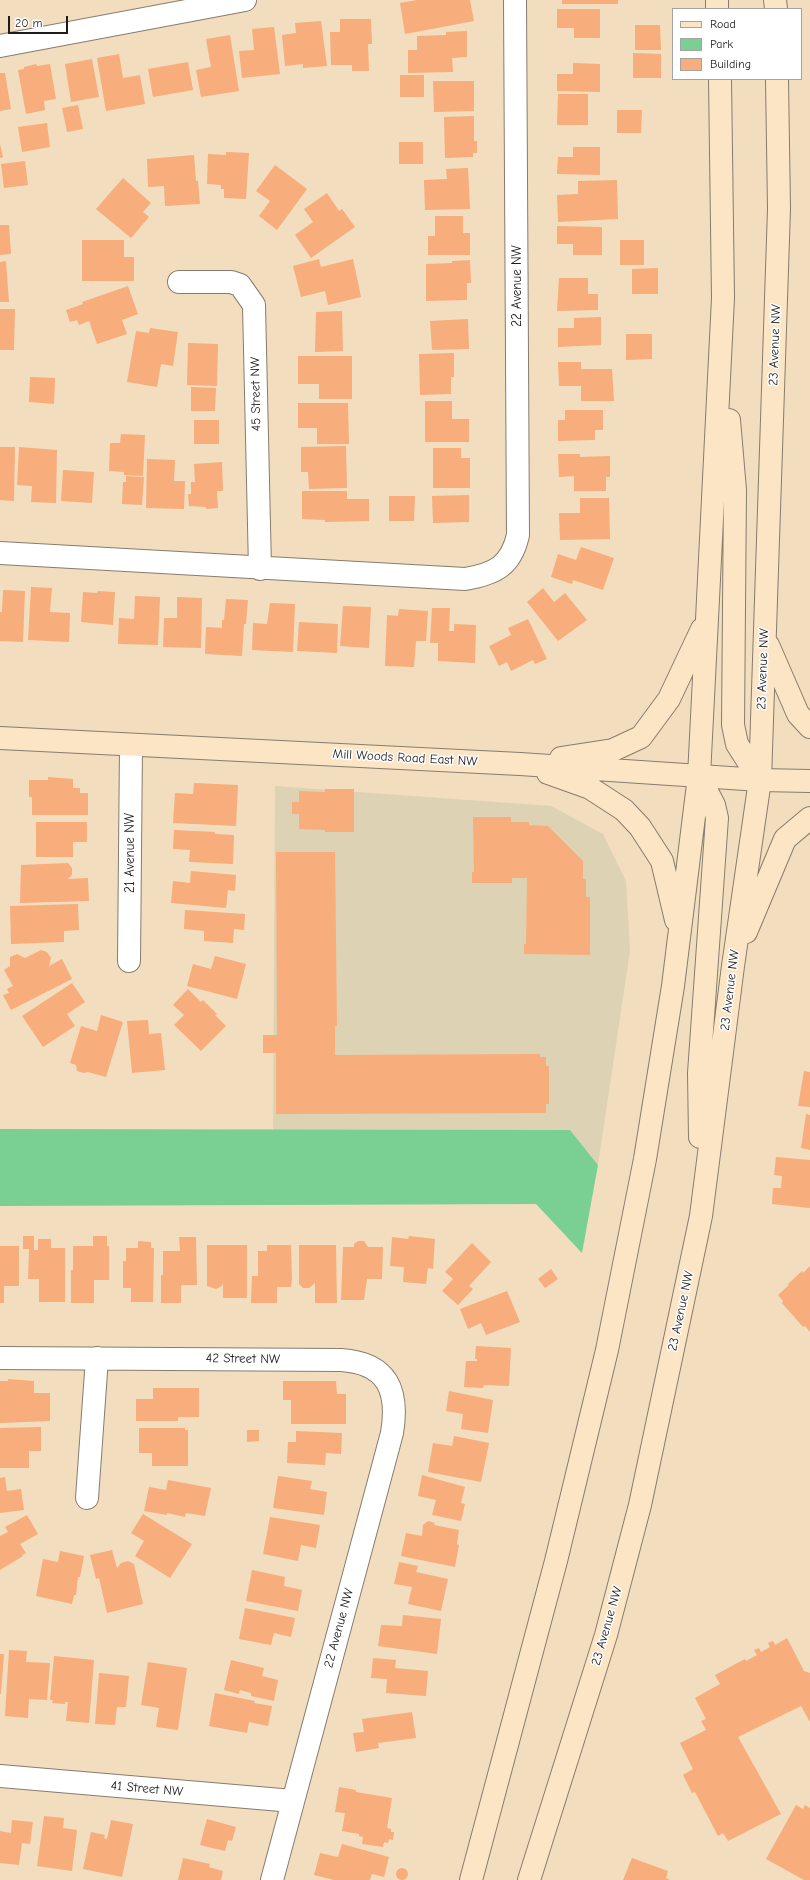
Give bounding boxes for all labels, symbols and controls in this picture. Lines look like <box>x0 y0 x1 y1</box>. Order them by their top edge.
scale bar <box>10 8 70 34</box>
legend <box>672 8 802 80</box>
text: 20 m <box>15 16 43 30</box>
text: Road <box>710 17 736 31</box>
text: Park <box>710 37 733 51</box>
text: Building <box>710 57 751 71</box>
street label: 22 Avenue NW <box>509 245 525 327</box>
street label: 23 Avenue NW <box>766 304 784 386</box>
street label: 45 Street NW <box>248 357 264 431</box>
street label: 23 Avenue NW <box>754 628 772 710</box>
street label: Mill Woods Road East NW <box>332 746 478 770</box>
street label: 21 Avenue NW <box>122 813 138 893</box>
street label: 23 Avenue NW <box>717 949 743 1031</box>
street label: 23 Avenue NW <box>665 1270 697 1352</box>
street label: 42 Street NW <box>206 1351 280 1367</box>
street label: 23 Avenue NW <box>588 1585 626 1667</box>
street label: 22 Avenue NW <box>321 1587 357 1669</box>
street label: 41 Street NW <box>110 1778 184 1800</box>

